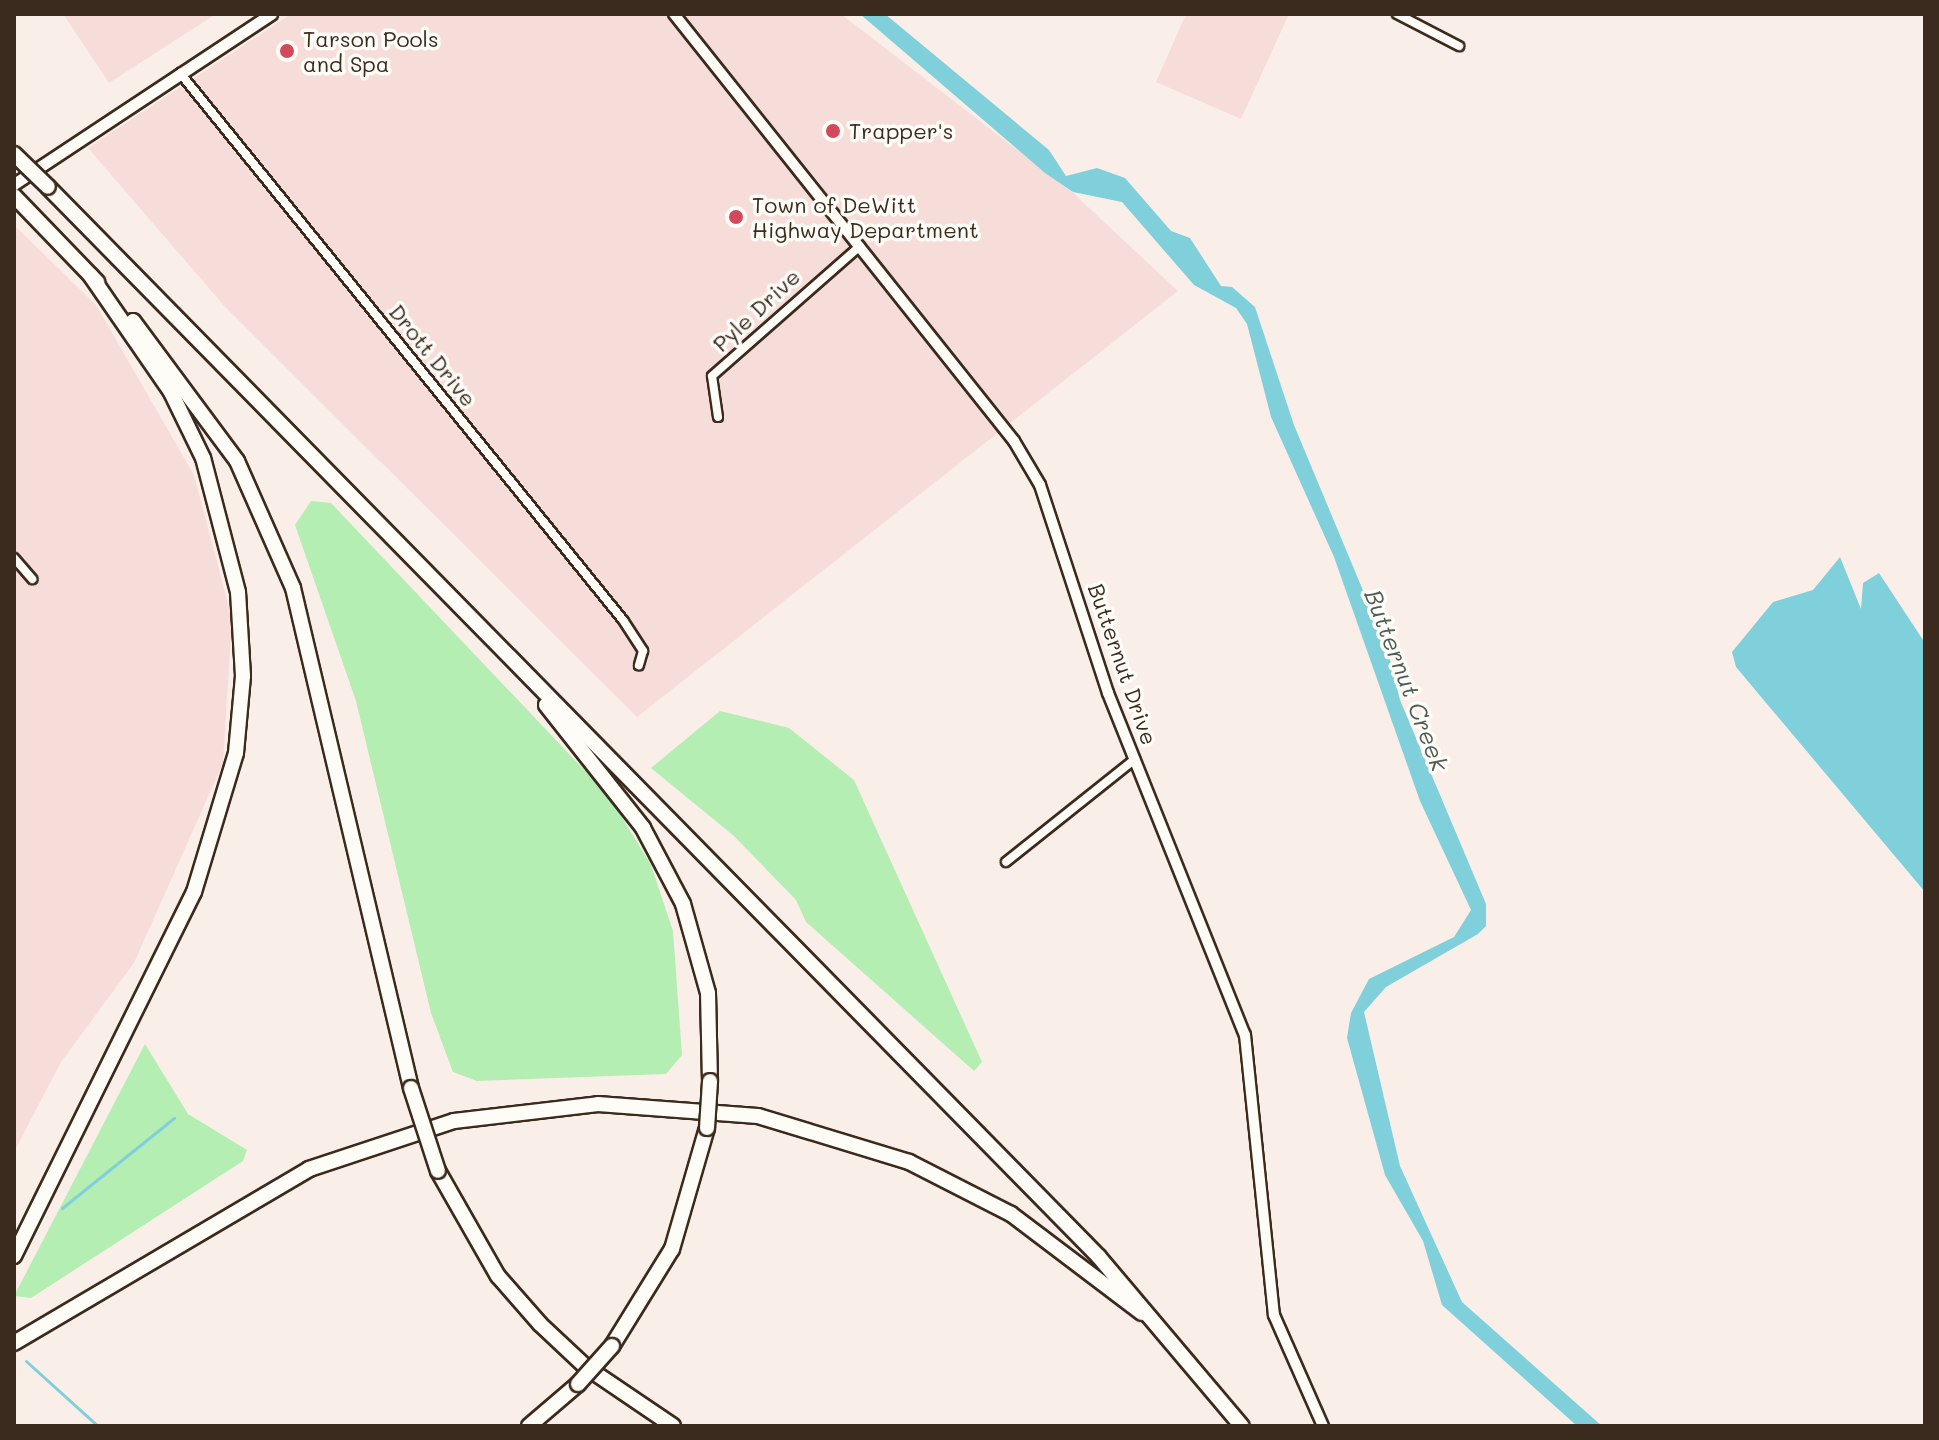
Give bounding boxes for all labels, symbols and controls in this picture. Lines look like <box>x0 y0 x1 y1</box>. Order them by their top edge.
place label: Tarson Pools and Spa <box>303 25 439 76</box>
marker: Tarson Pools and Spa <box>278 42 296 60</box>
place label: Trapper's <box>849 118 953 144</box>
marker: Trapper's <box>824 122 842 140</box>
place label: Town of DeWitt Highway Department <box>752 191 979 242</box>
marker: Town of DeWitt Highway Department <box>727 208 745 226</box>
street label: Pyle Drive <box>707 263 805 357</box>
street label: Drott Drive <box>384 299 482 411</box>
street label: Butternut Drive <box>1083 580 1163 748</box>
water label: Butternut Creek <box>1359 585 1455 775</box>

